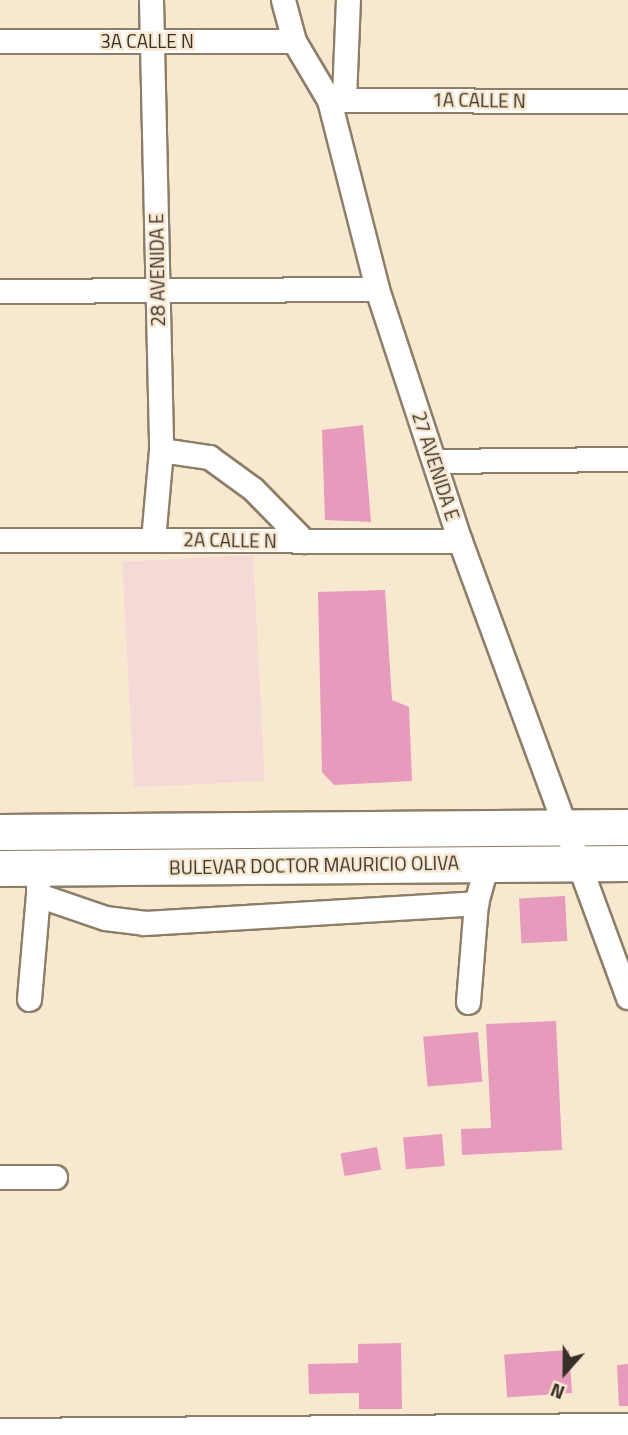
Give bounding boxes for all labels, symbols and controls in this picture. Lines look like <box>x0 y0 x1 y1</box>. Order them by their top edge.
street label: 3A CALLE N <box>100 30 194 52</box>
street label: 1A CALLE N <box>432 88 526 112</box>
street label: 28 AVENIDA E <box>145 213 169 327</box>
street label: 27 AVENIDA E <box>408 409 464 523</box>
street label: 2A CALLE N <box>183 528 277 552</box>
street label: BULEVAR DOCTOR MAURICIO OLIVA <box>169 851 459 879</box>
north arrow <box>530 1337 600 1407</box>
text: N <box>546 1376 569 1408</box>

